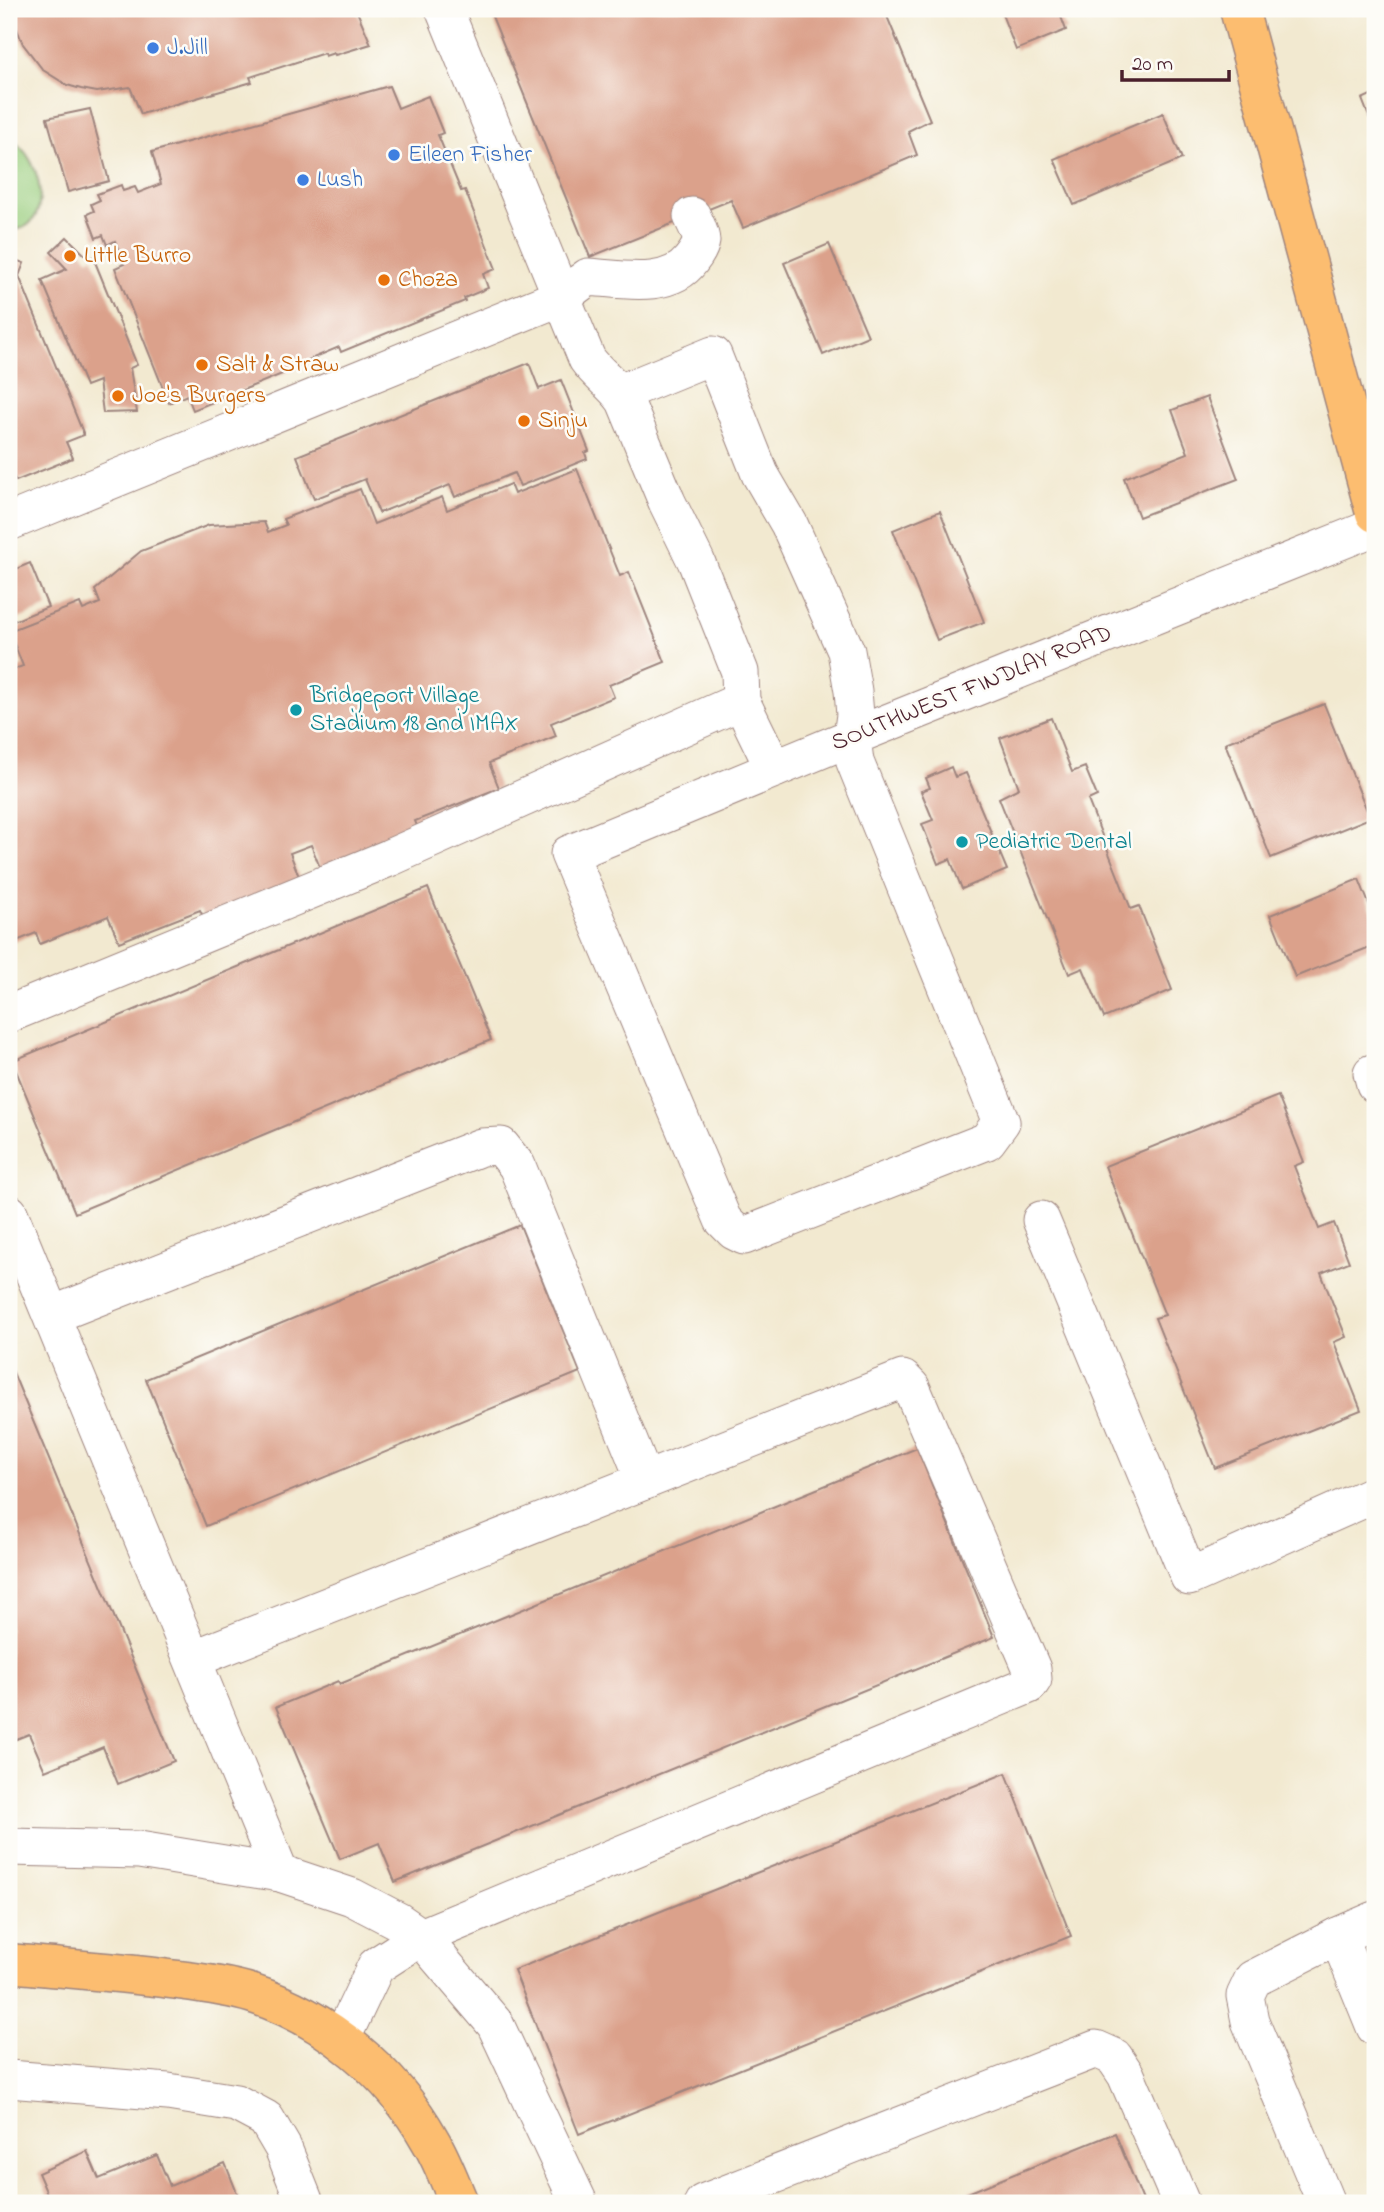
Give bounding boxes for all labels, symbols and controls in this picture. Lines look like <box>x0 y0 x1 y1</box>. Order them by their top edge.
place label: J.Jill <box>167 31 208 66</box>
scale bar <box>1122 38 1228 82</box>
marker: J.Jill <box>145 40 161 56</box>
text: 20 m <box>1132 50 1173 80</box>
place label: Eileen Fisher <box>408 138 532 173</box>
marker: Eileen Fisher <box>386 147 402 163</box>
place label: Lush <box>317 163 363 198</box>
marker: Lush <box>295 172 311 188</box>
place label: Little Burro <box>84 239 191 274</box>
marker: Little Burro <box>62 248 78 264</box>
place label: Choza <box>398 263 458 298</box>
marker: Choza <box>376 272 392 288</box>
place label: Salt & Straw <box>216 348 339 383</box>
marker: Salt & Straw <box>194 357 210 373</box>
place label: Joe's Burgers <box>132 379 266 414</box>
marker: Joe's Burgers <box>110 388 126 404</box>
place label: Sinju <box>538 404 588 439</box>
marker: Sinju <box>516 413 532 429</box>
street label: SOUTHWEST FINDLAY ROAD <box>826 617 1118 761</box>
place label: Bridgeport Village Stadium 18 and IMAX <box>309 679 518 742</box>
marker: Bridgeport Village Stadium 18 and IMAX <box>288 702 304 718</box>
place label: Pediatric Dental <box>976 825 1132 860</box>
marker: Pediatric Dental <box>954 834 970 850</box>

